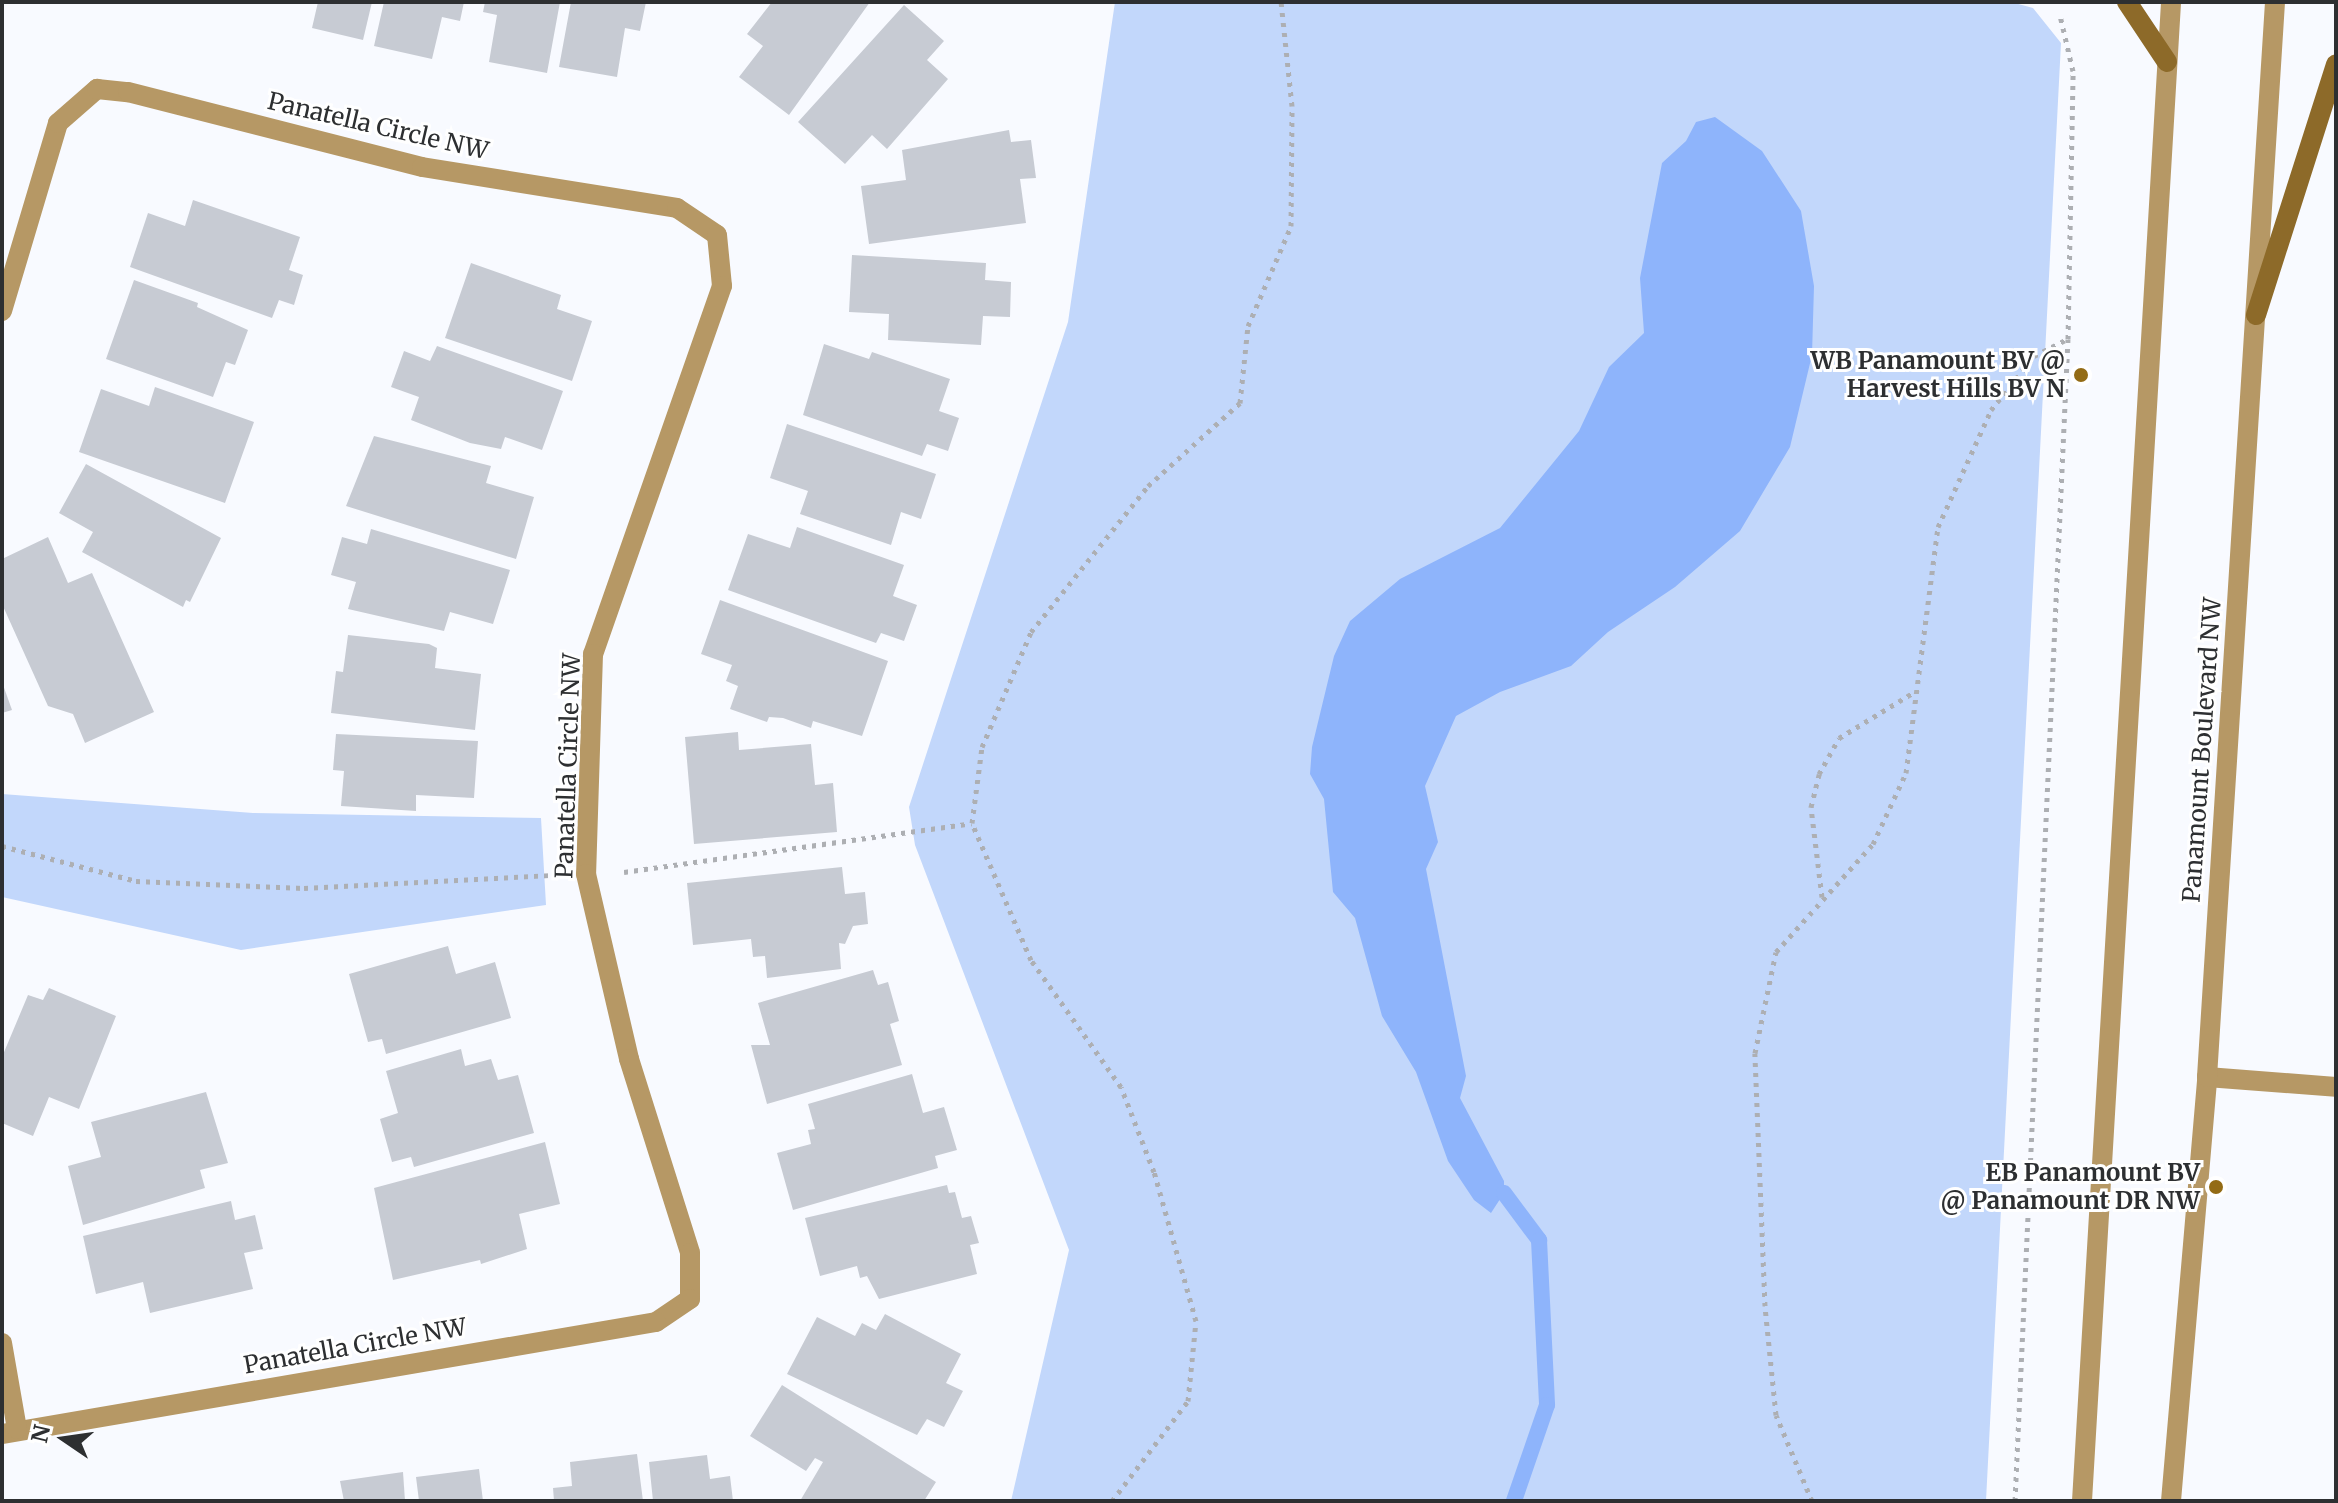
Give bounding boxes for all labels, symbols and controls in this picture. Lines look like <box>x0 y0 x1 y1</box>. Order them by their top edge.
street label: Panatella Circle NW <box>265 87 491 165</box>
place label: WB Panamount BV @ Harvest Hills BV N <box>1810 347 2065 403</box>
marker: WB Panamount BV @ Harvest Hills BV N <box>2072 366 2090 384</box>
street label: Panamount Boulevard NW <box>2177 596 2227 904</box>
street label: Panatella Circle NW <box>550 653 586 879</box>
place label: EB Panamount BV @ Panamount DR NW <box>1940 1159 2200 1215</box>
marker: EB Panamount BV @ Panamount DR NW <box>2207 1178 2225 1196</box>
street label: Panatella Circle NW <box>241 1312 469 1380</box>
north arrow <box>24 1399 104 1479</box>
text: N <box>25 1422 56 1445</box>

